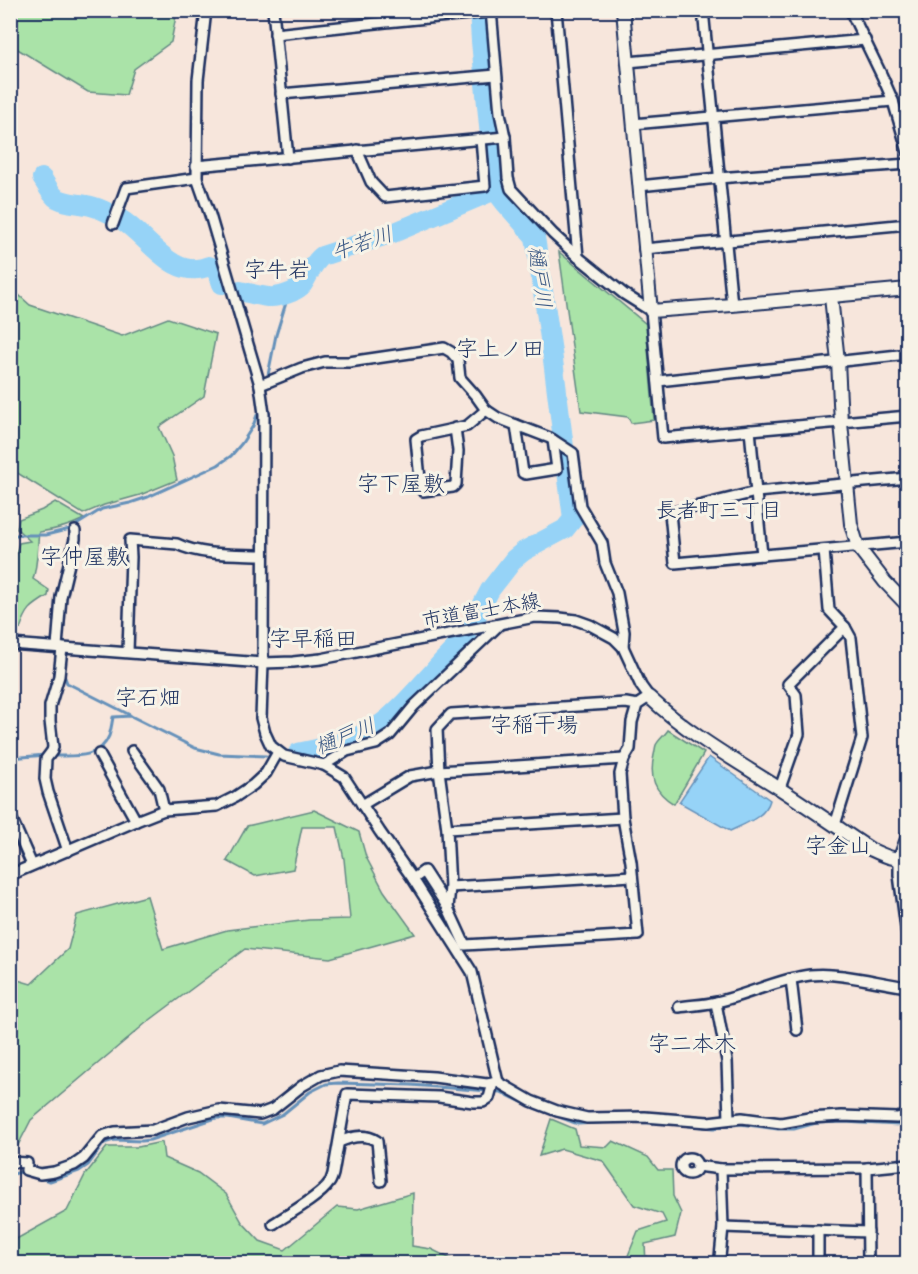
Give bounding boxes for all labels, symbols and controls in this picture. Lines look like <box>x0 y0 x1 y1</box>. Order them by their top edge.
water label: 牛若川 <box>328 220 396 266</box>
water label: 樋戸川 <box>522 244 557 310</box>
district label: 字牛岩 <box>244 256 310 284</box>
district label: 字上ノ田 <box>456 335 544 363</box>
district label: 字下屋敷 <box>357 470 445 498</box>
district label: 長者町三丁目 <box>656 497 782 524</box>
district label: 字仲屋敷 <box>40 543 128 571</box>
street label: 市道富士本線 <box>420 588 542 633</box>
district label: 字早稲田 <box>269 625 357 653</box>
district label: 字石畑 <box>115 684 181 712</box>
district label: 字稲干場 <box>490 711 578 739</box>
water label: 樋戸川 <box>311 712 379 761</box>
district label: 字金山 <box>805 832 871 860</box>
district label: 字二本木 <box>648 1030 736 1058</box>

